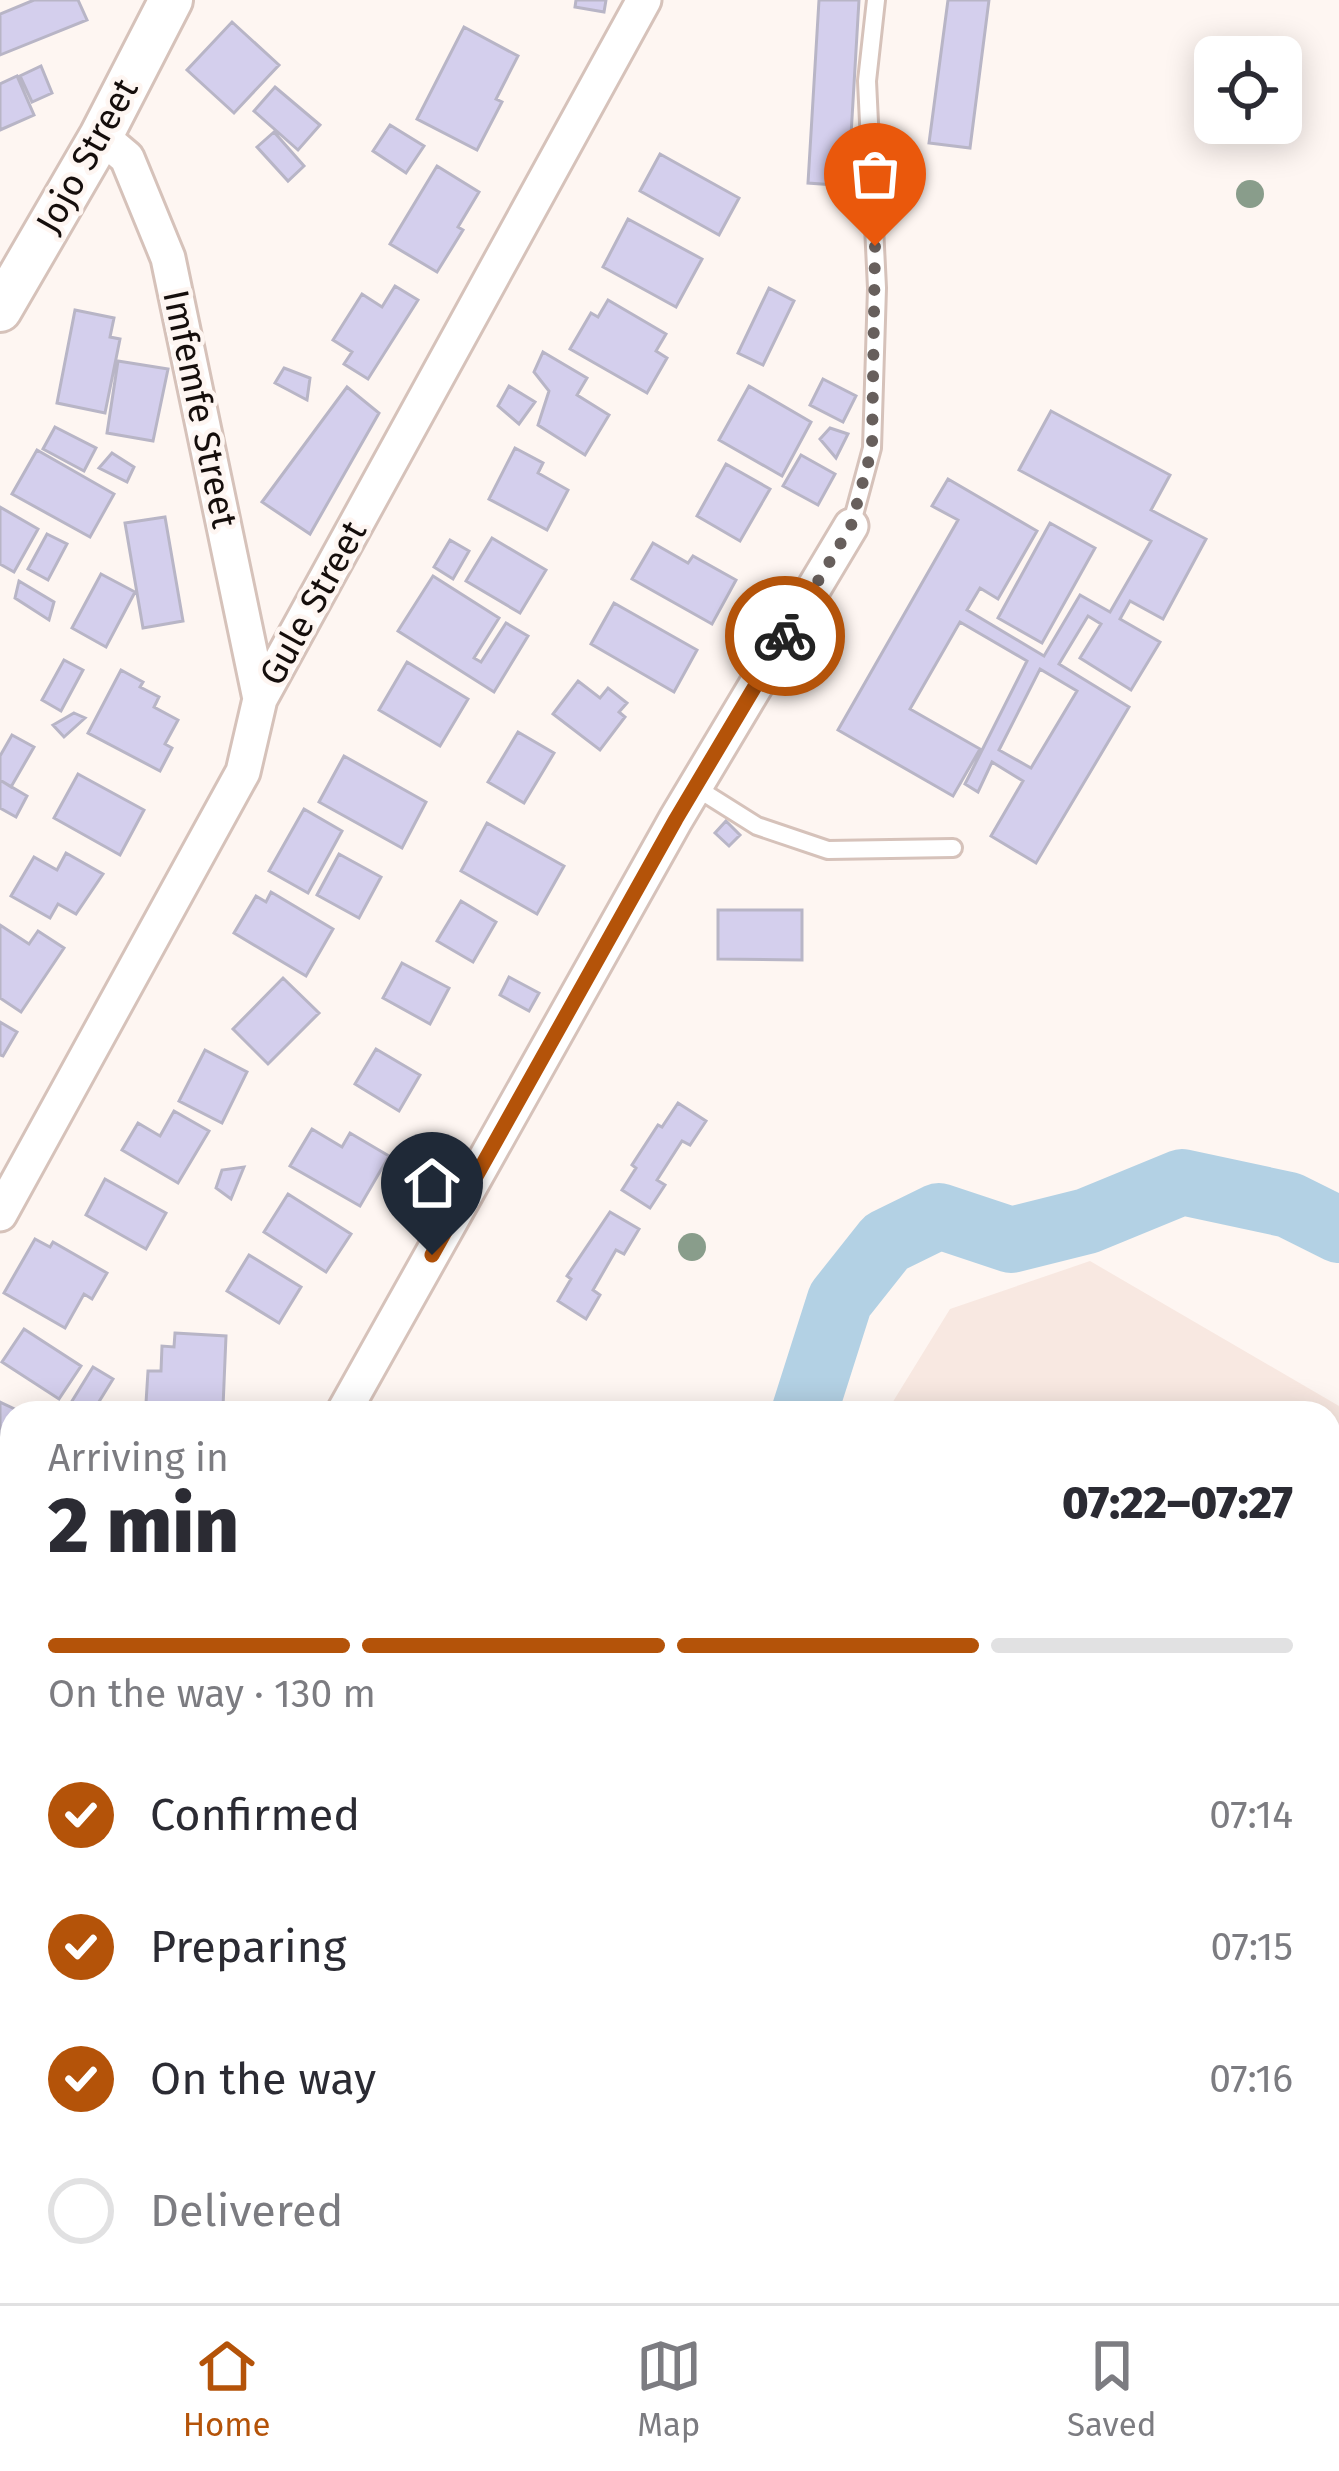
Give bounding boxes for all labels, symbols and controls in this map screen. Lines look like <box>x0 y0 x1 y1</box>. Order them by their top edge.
map controls <box>1194 36 1302 144</box>
button: locate <box>1194 36 1302 144</box>
street label: Jojo Street <box>26 71 148 241</box>
pin <box>824 123 926 246</box>
icon: bag <box>842 141 908 207</box>
street label: Imfemfe Street <box>153 286 247 532</box>
street label: Gule Street <box>250 513 376 693</box>
courier <box>725 576 845 696</box>
icon: bike <box>752 603 818 669</box>
pin <box>381 1132 483 1255</box>
icon: home <box>399 1150 465 1216</box>
text: Arriving in <box>48 1435 229 1481</box>
text: 07:22–07:27 <box>1062 1476 1293 1530</box>
text: 2 min <box>48 1479 239 1573</box>
text: On the way · 130 m <box>48 1671 376 1717</box>
icon: check <box>48 1782 114 1848</box>
text: Confirmed <box>150 1788 360 1842</box>
text: 07:14 <box>1209 1792 1293 1838</box>
icon: check <box>48 1914 114 1980</box>
text: Preparing <box>150 1920 346 1974</box>
text: 07:15 <box>1210 1924 1293 1970</box>
icon: check <box>48 2046 114 2112</box>
text: On the way <box>150 2052 376 2106</box>
text: 07:16 <box>1209 2056 1293 2102</box>
text: Delivered <box>150 2184 343 2238</box>
tab: Home <box>183 2333 271 2445</box>
tab: Map <box>636 2333 702 2445</box>
tab: Saved <box>1067 2333 1156 2445</box>

